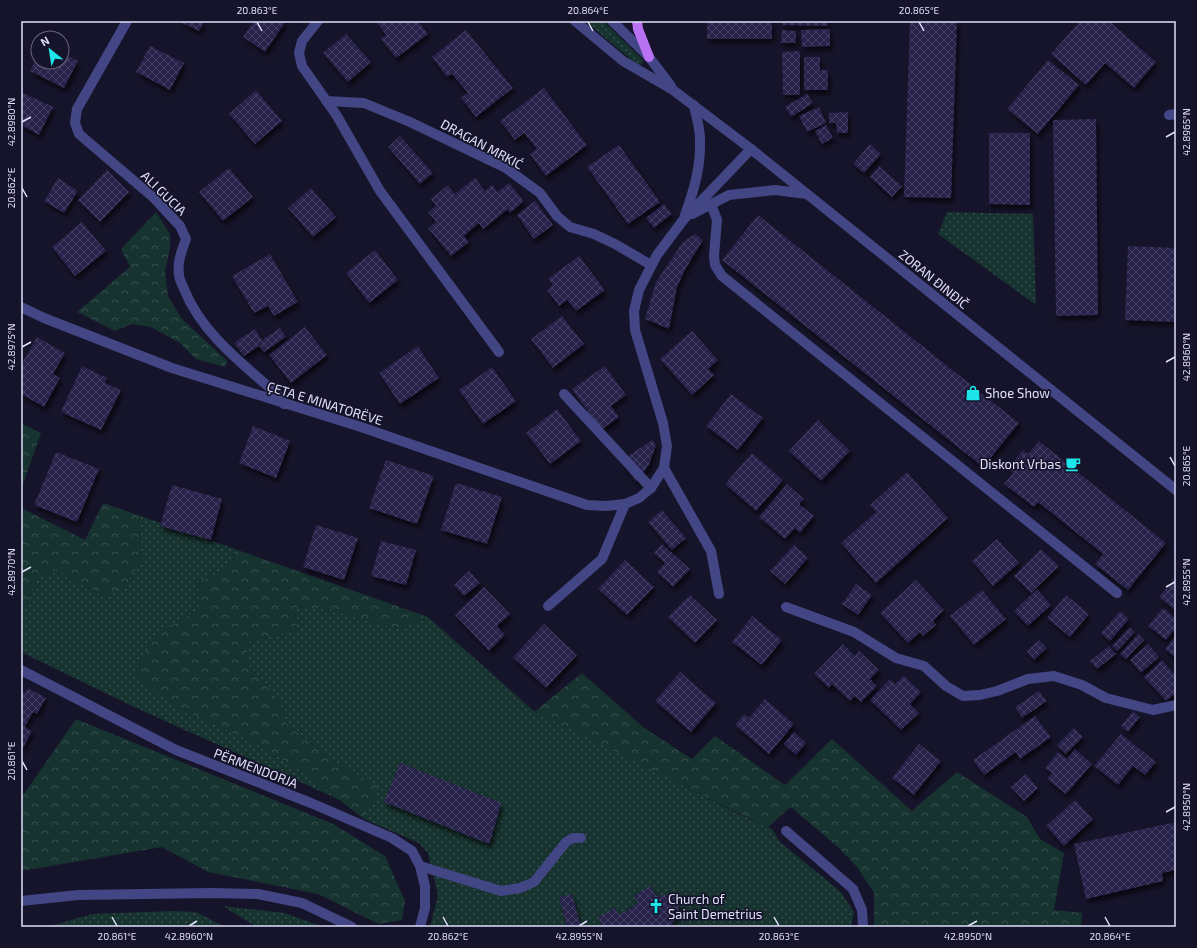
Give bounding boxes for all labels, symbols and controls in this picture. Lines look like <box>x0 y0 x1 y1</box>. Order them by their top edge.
text: 20.863°E <box>237 4 278 16</box>
text: 20.864°E <box>567 4 609 16</box>
text: 20.865°E <box>899 4 940 16</box>
north arrow <box>30 30 70 70</box>
text: N <box>38 33 51 49</box>
text: 42.8980°N <box>5 98 17 146</box>
text: 42.8965°N <box>1180 108 1192 156</box>
street label: DRAGAN MRKIĆ <box>438 115 526 172</box>
text: 20.862°E <box>5 167 17 208</box>
street label: ALI GUCIA <box>138 168 190 218</box>
street label: ZORAN ĐINĐIČ <box>896 246 972 312</box>
text: 42.8975°N <box>5 323 17 371</box>
text: 42.8960°N <box>1180 333 1192 381</box>
street label: ÇETA E MINATORËVE <box>265 378 385 429</box>
shop icon: Shoe Show <box>964 384 982 402</box>
place label: Shoe Show <box>985 385 1050 401</box>
text: 20.865°E <box>1180 445 1192 486</box>
cafe icon: Diskont Vrbas <box>1064 455 1082 473</box>
place label: Diskont Vrbas <box>980 456 1061 472</box>
text: 42.8970°N <box>5 548 17 596</box>
text: 42.8955°N <box>1180 558 1192 606</box>
text: 20.861°E <box>5 741 17 780</box>
street label: PËRMENDORJA <box>212 745 300 791</box>
text: 42.8950°N <box>1180 783 1192 831</box>
place label: Church of Saint Demetrius <box>668 891 762 922</box>
church icon: Church of Saint Demetrius <box>647 897 665 915</box>
text: 20.861°E <box>98 930 137 942</box>
text: 42.8960°N <box>165 930 213 942</box>
text: 20.862°E <box>428 930 469 942</box>
text: 42.8955°N <box>555 930 603 942</box>
text: 20.863°E <box>759 930 800 942</box>
text: 42.8950°N <box>944 930 992 942</box>
text: 20.864°E <box>1089 930 1131 942</box>

